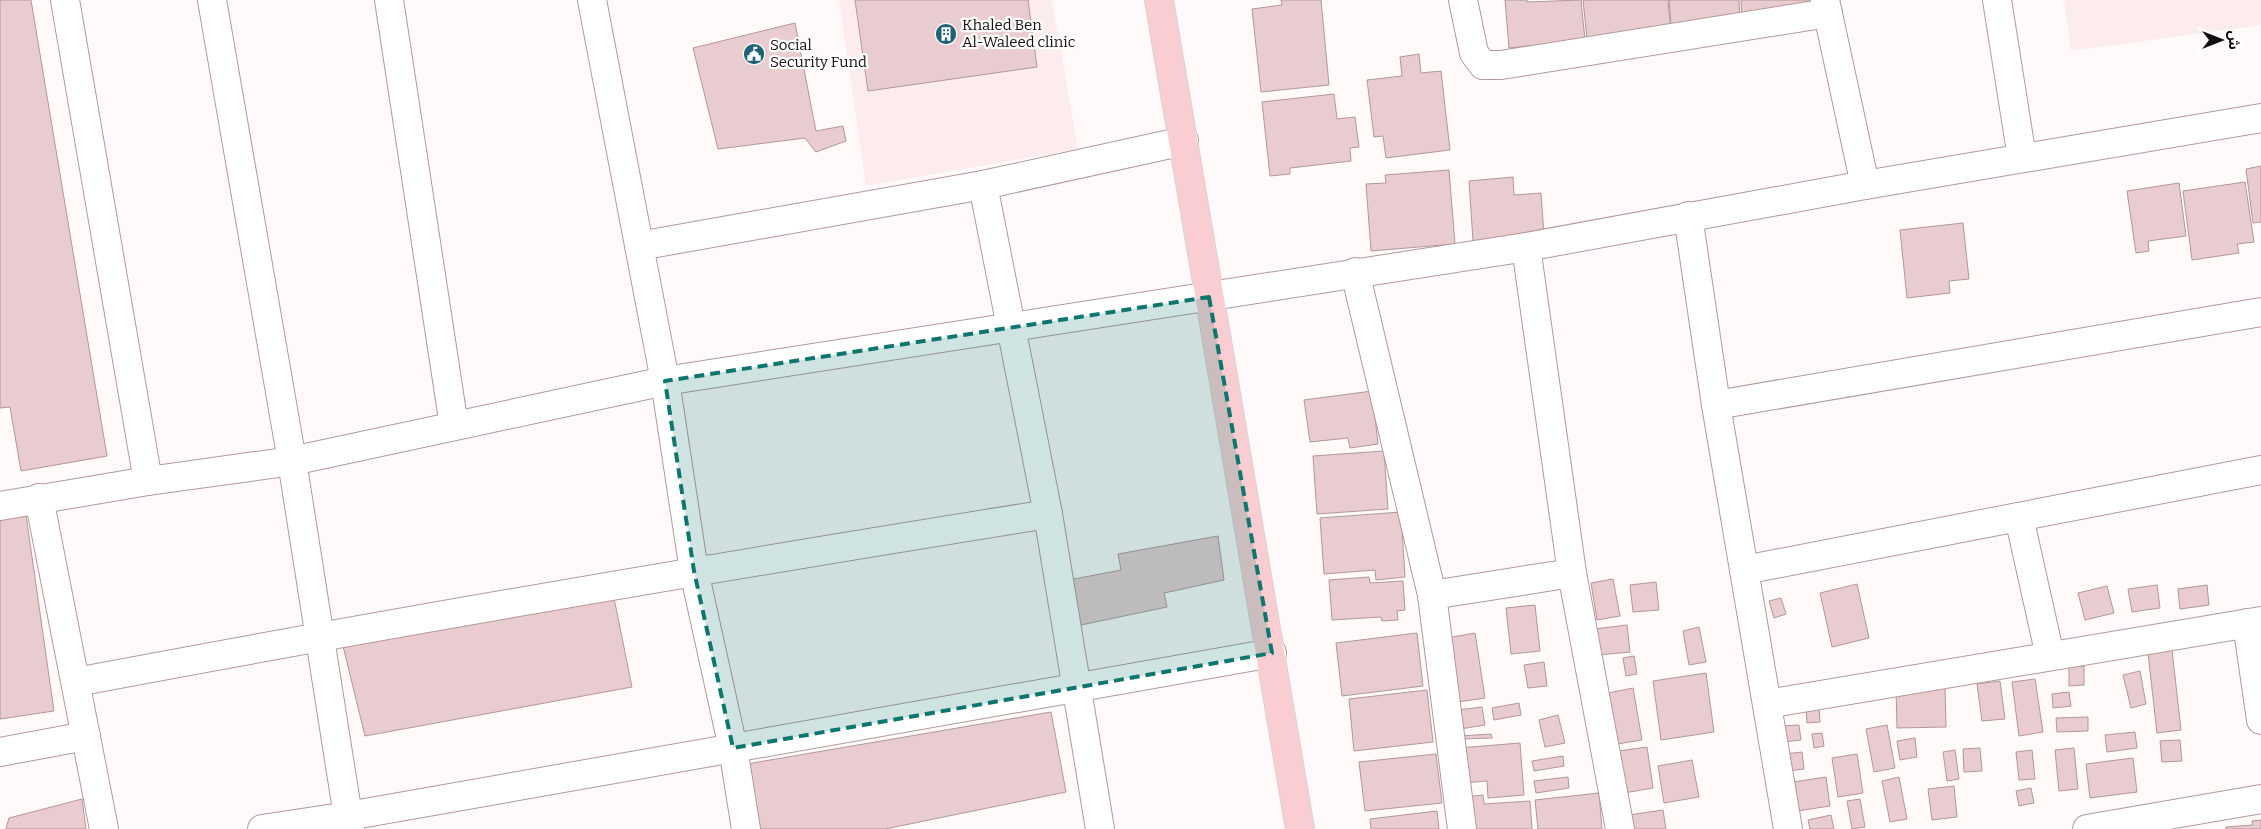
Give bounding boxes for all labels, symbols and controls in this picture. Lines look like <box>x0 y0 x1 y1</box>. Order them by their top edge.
north arrow <box>2196 15 2246 65</box>
place label: Khaled Ben Al-Waleed clinic <box>962 16 1076 51</box>
building icon: Khaled Ben Al-Waleed clinic <box>934 22 958 46</box>
text: ش <box>2225 30 2242 50</box>
place label: Social Security Fund <box>770 36 867 71</box>
public building icon: Social Security Fund <box>742 42 766 66</box>

